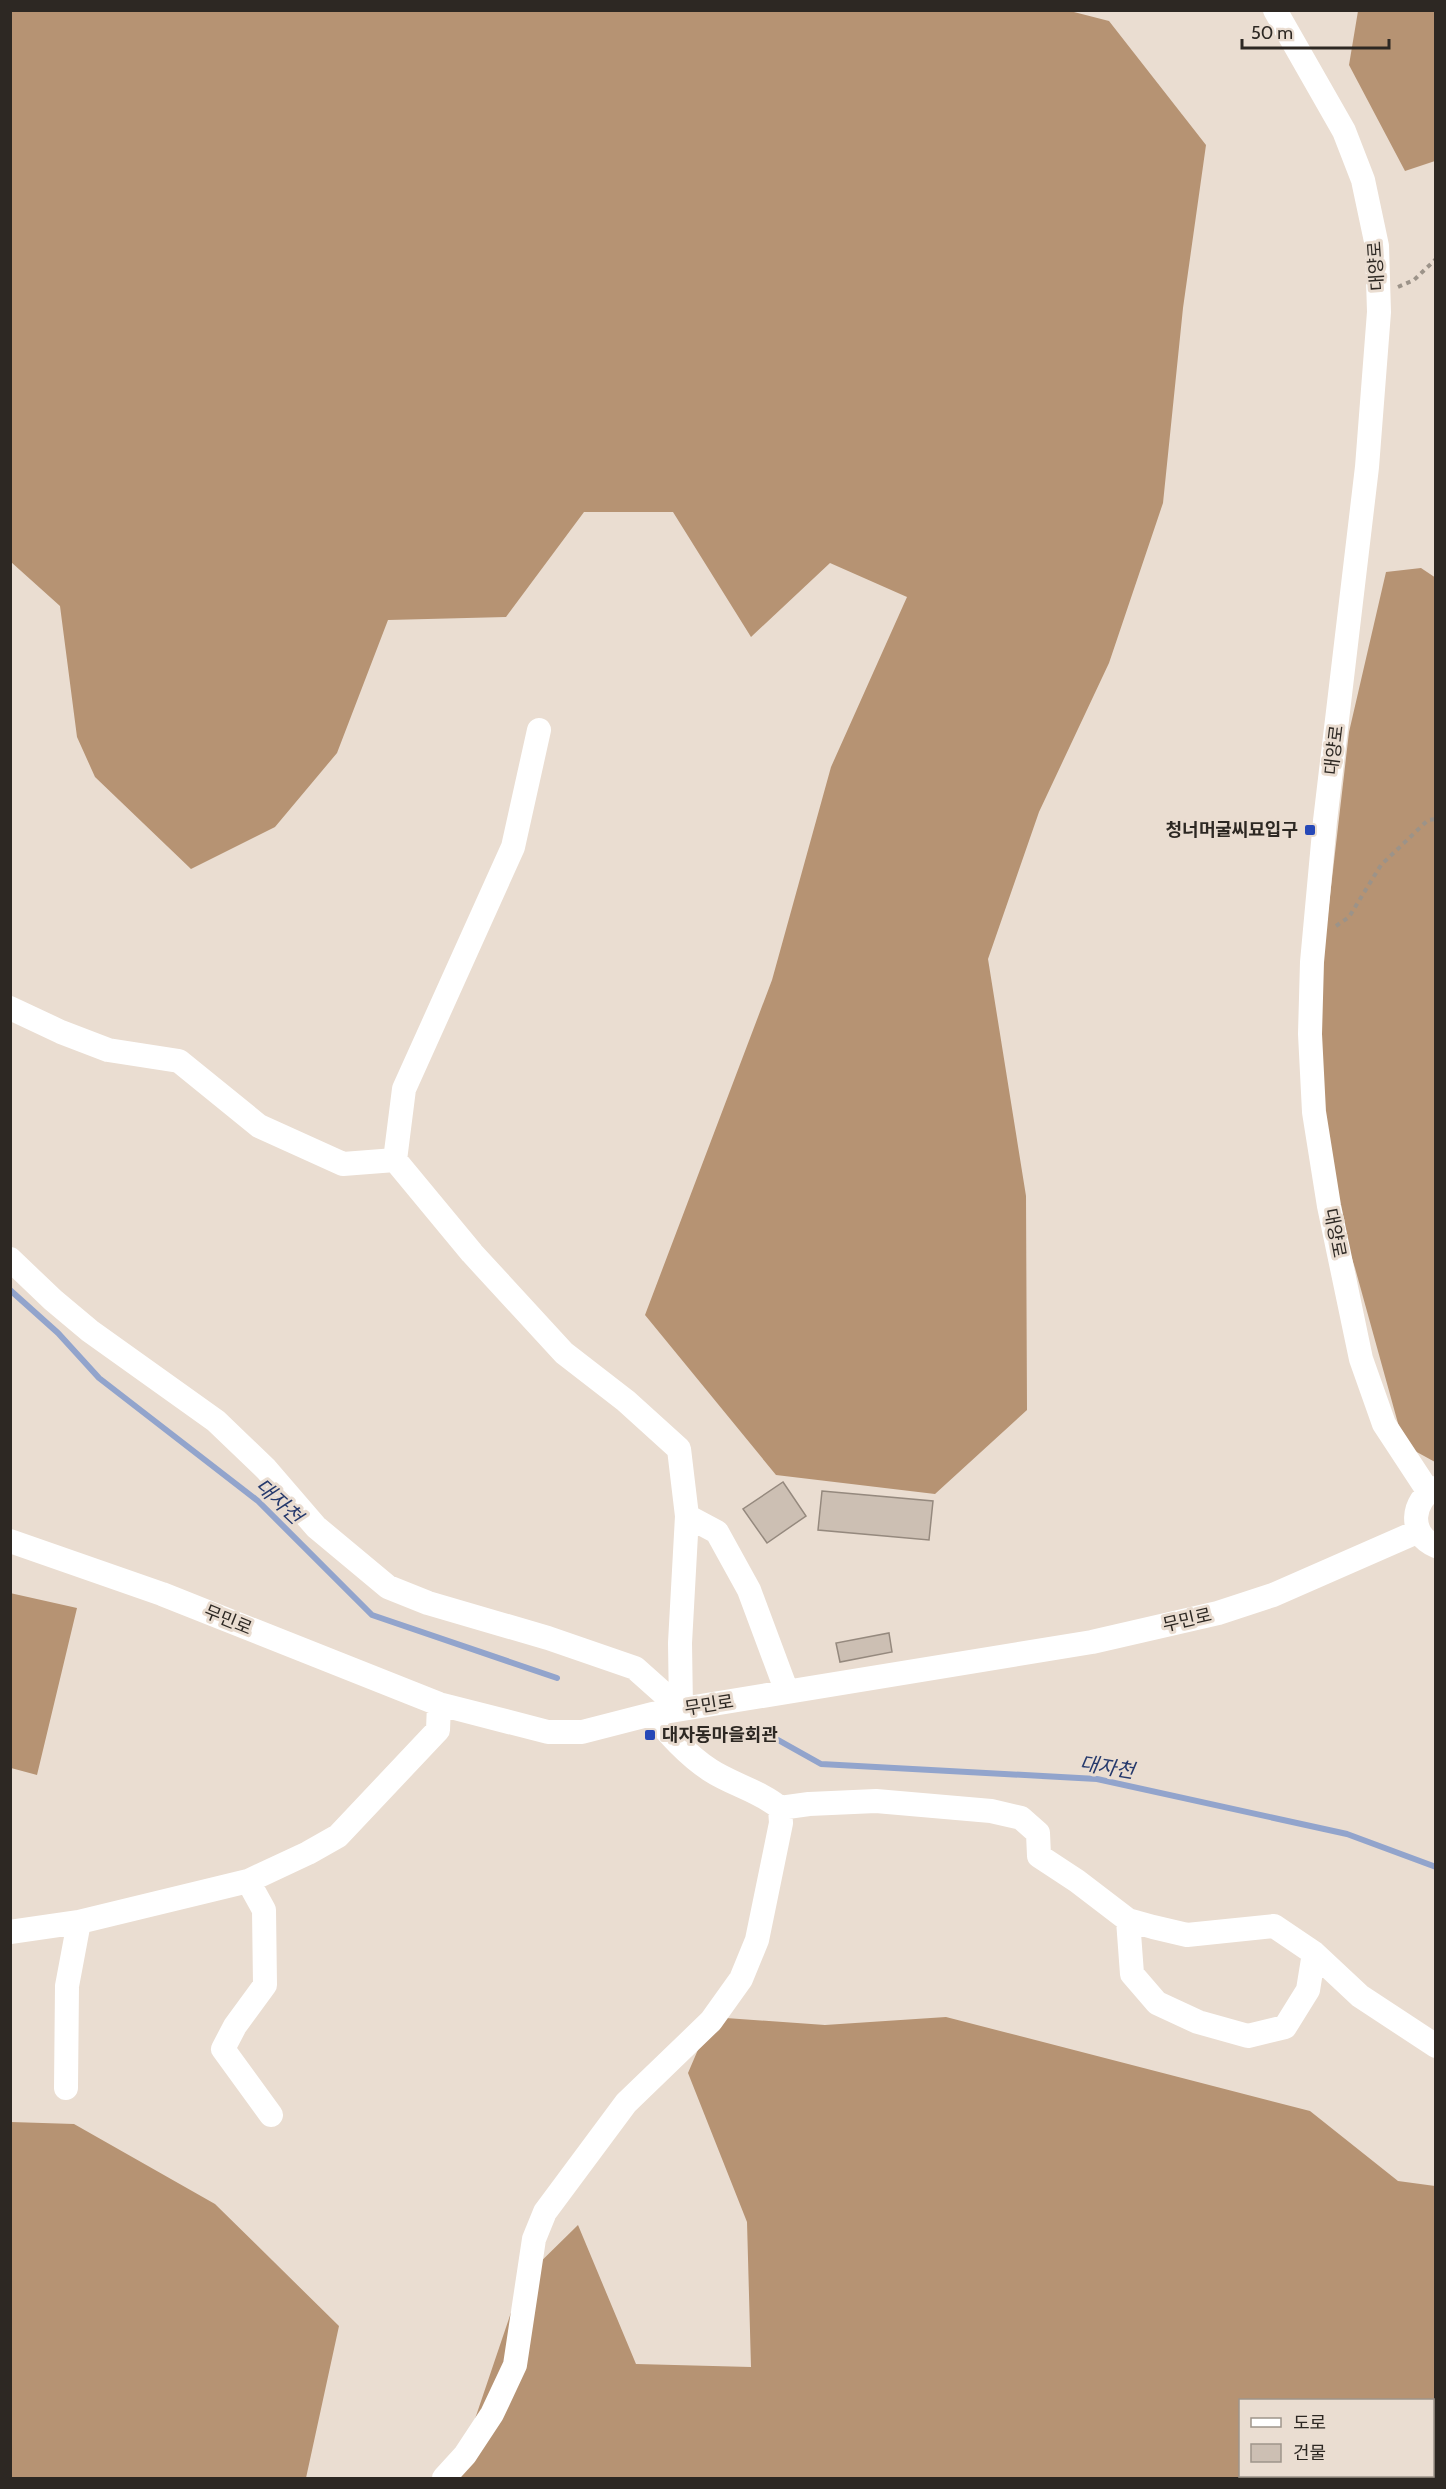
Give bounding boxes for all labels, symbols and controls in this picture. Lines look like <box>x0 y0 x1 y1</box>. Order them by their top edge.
scale bar <box>1242 12 1389 50</box>
text: 50 m <box>1251 22 1293 44</box>
street label: 대양로 <box>1363 240 1389 292</box>
street label: 대양로 <box>1320 724 1348 776</box>
place label: 청너머굴씨묘입구 <box>1166 819 1298 841</box>
marker: 청너머굴씨묘입구 <box>1303 823 1317 837</box>
street label: 대양로 <box>1319 1207 1351 1259</box>
water label: 대자천 <box>251 1473 309 1530</box>
street label: 무민로 <box>201 1600 255 1640</box>
street label: 무민로 <box>1160 1604 1214 1636</box>
street label: 무민로 <box>683 1690 735 1720</box>
place label: 대자동마을회관 <box>662 1724 778 1746</box>
marker: 대자동마을회관 <box>643 1728 657 1742</box>
water label: 대자천 <box>1078 1751 1139 1784</box>
legend <box>1239 2399 1434 2477</box>
text: 도로 <box>1293 2412 1326 2434</box>
text: 건물 <box>1293 2442 1326 2464</box>

